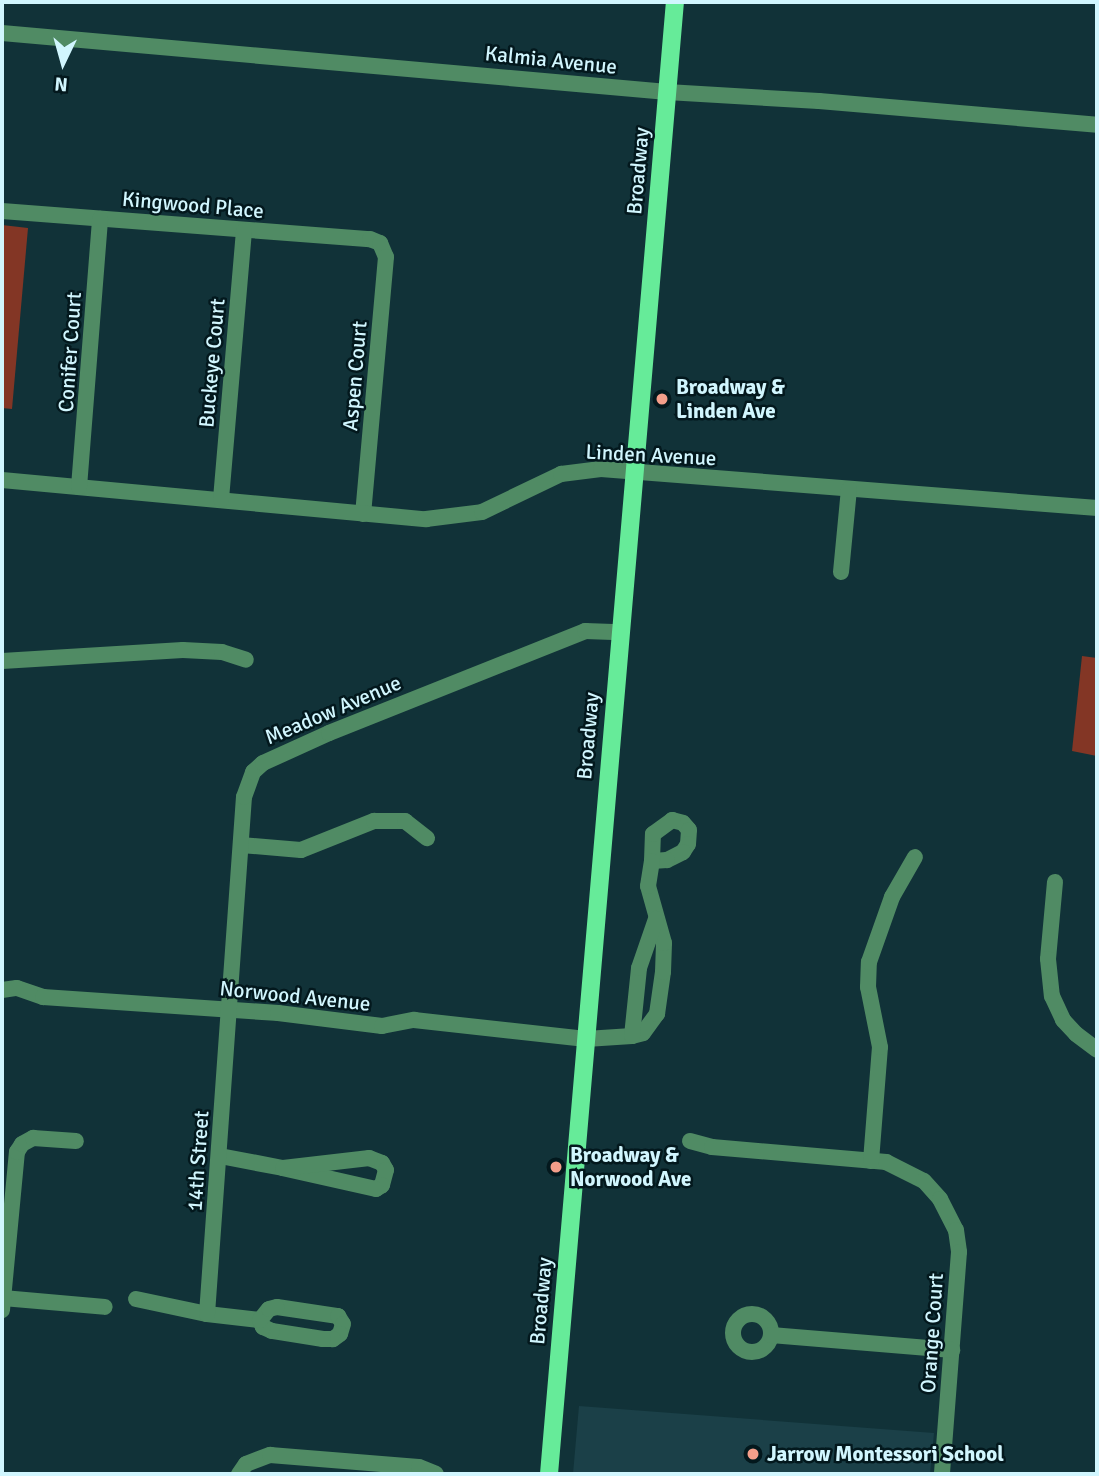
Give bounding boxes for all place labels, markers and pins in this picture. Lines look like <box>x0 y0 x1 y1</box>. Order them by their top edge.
place label: Broadway & Linden Ave <box>676 374 785 424</box>
marker: Broadway & Linden Ave <box>654 391 670 407</box>
place label: Broadway & Norwood Ave <box>570 1142 691 1192</box>
marker: Broadway & Norwood Ave <box>548 1159 564 1175</box>
place label: Jarrow Montessori School <box>767 1441 1004 1467</box>
marker: Jarrow Montessori School <box>745 1446 761 1462</box>

